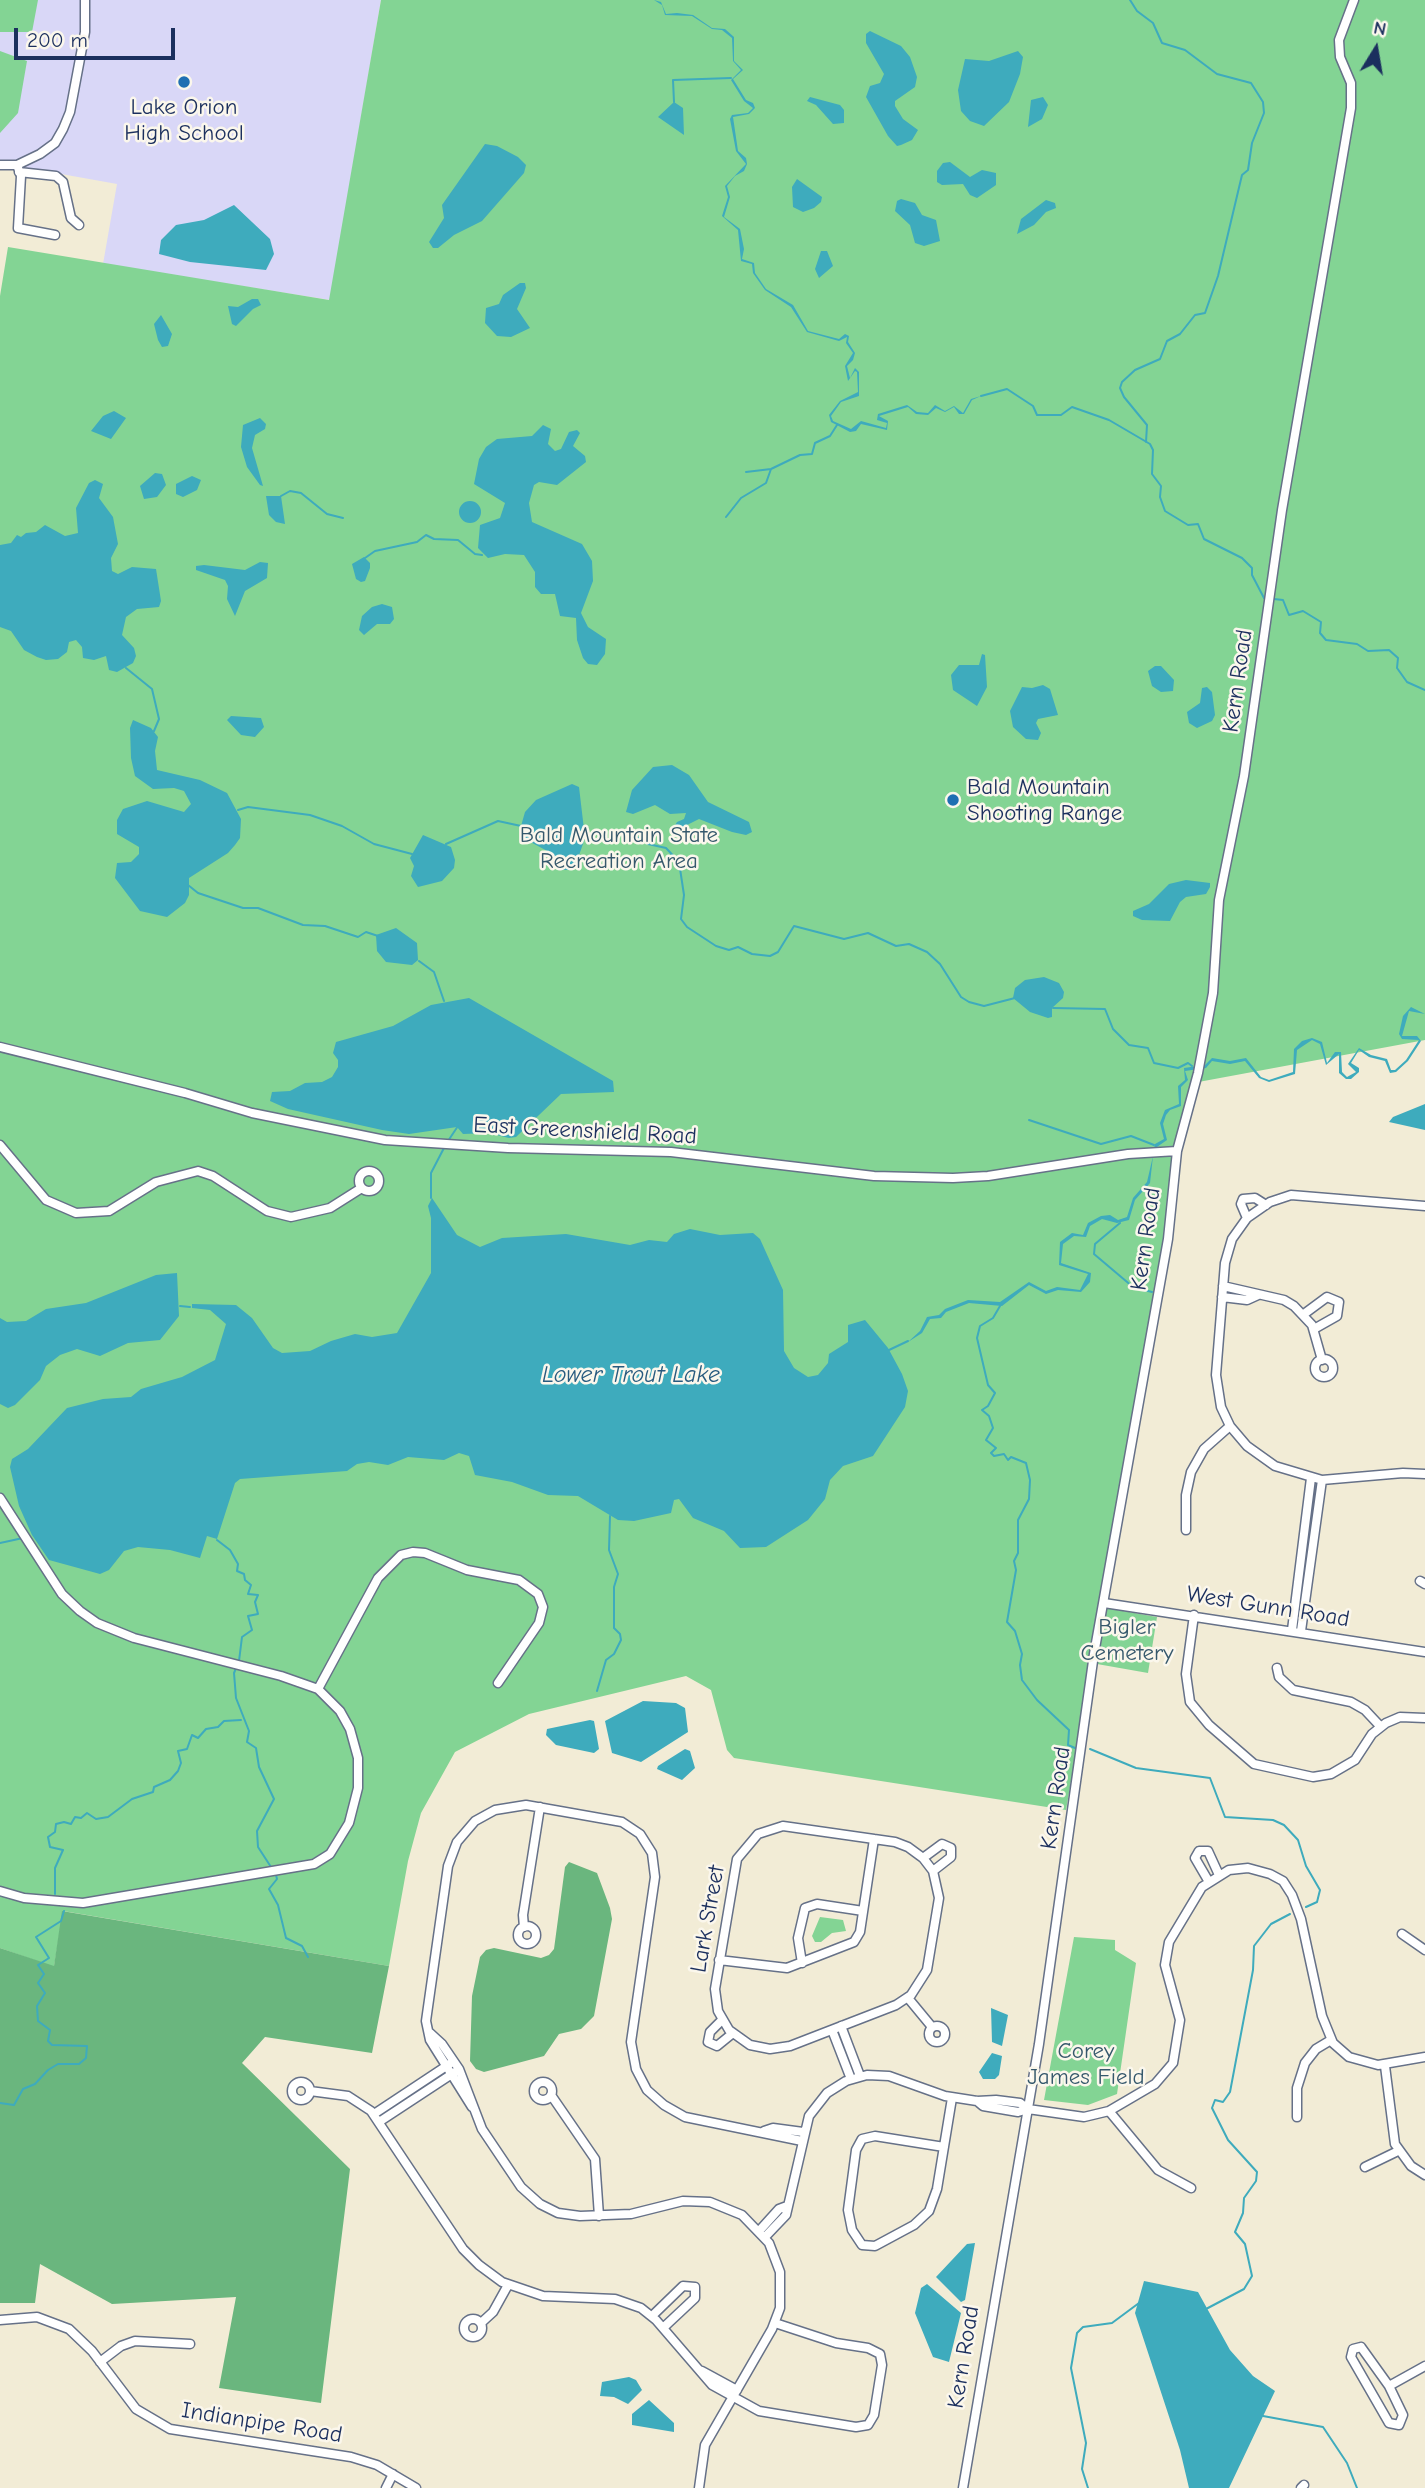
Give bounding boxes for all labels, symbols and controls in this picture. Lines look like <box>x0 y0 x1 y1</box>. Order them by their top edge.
scale bar <box>18 14 178 58</box>
north arrow <box>1341 14 1411 84</box>
text: N <box>1372 16 1388 40</box>
text: 200 m <box>27 28 88 52</box>
marker: Lake Orion High School <box>176 74 192 90</box>
place label: Lake Orion High School <box>124 93 244 147</box>
street label: Kern Road <box>1217 628 1259 734</box>
place label: Bald Mountain Shooting Range <box>967 773 1122 827</box>
marker: Bald Mountain Shooting Range <box>945 792 961 808</box>
park label: Bald Mountain State Recreation Area <box>520 821 718 875</box>
street label: East Greenshield Road <box>473 1111 697 1151</box>
street label: Kern Road <box>1125 1186 1167 1292</box>
water label: Lower Trout Lake <box>542 1361 720 1389</box>
street label: West Gunn Road <box>1184 1580 1352 1634</box>
park label: Bigler Cemetery <box>1080 1613 1174 1667</box>
street label: Kern Road <box>1035 1745 1077 1851</box>
street label: Lark Street <box>685 1863 731 1975</box>
park label: Corey James Field <box>1027 2037 1145 2091</box>
street label: Kern Road <box>942 2304 986 2410</box>
street label: Indianpipe Road <box>180 2397 344 2449</box>

